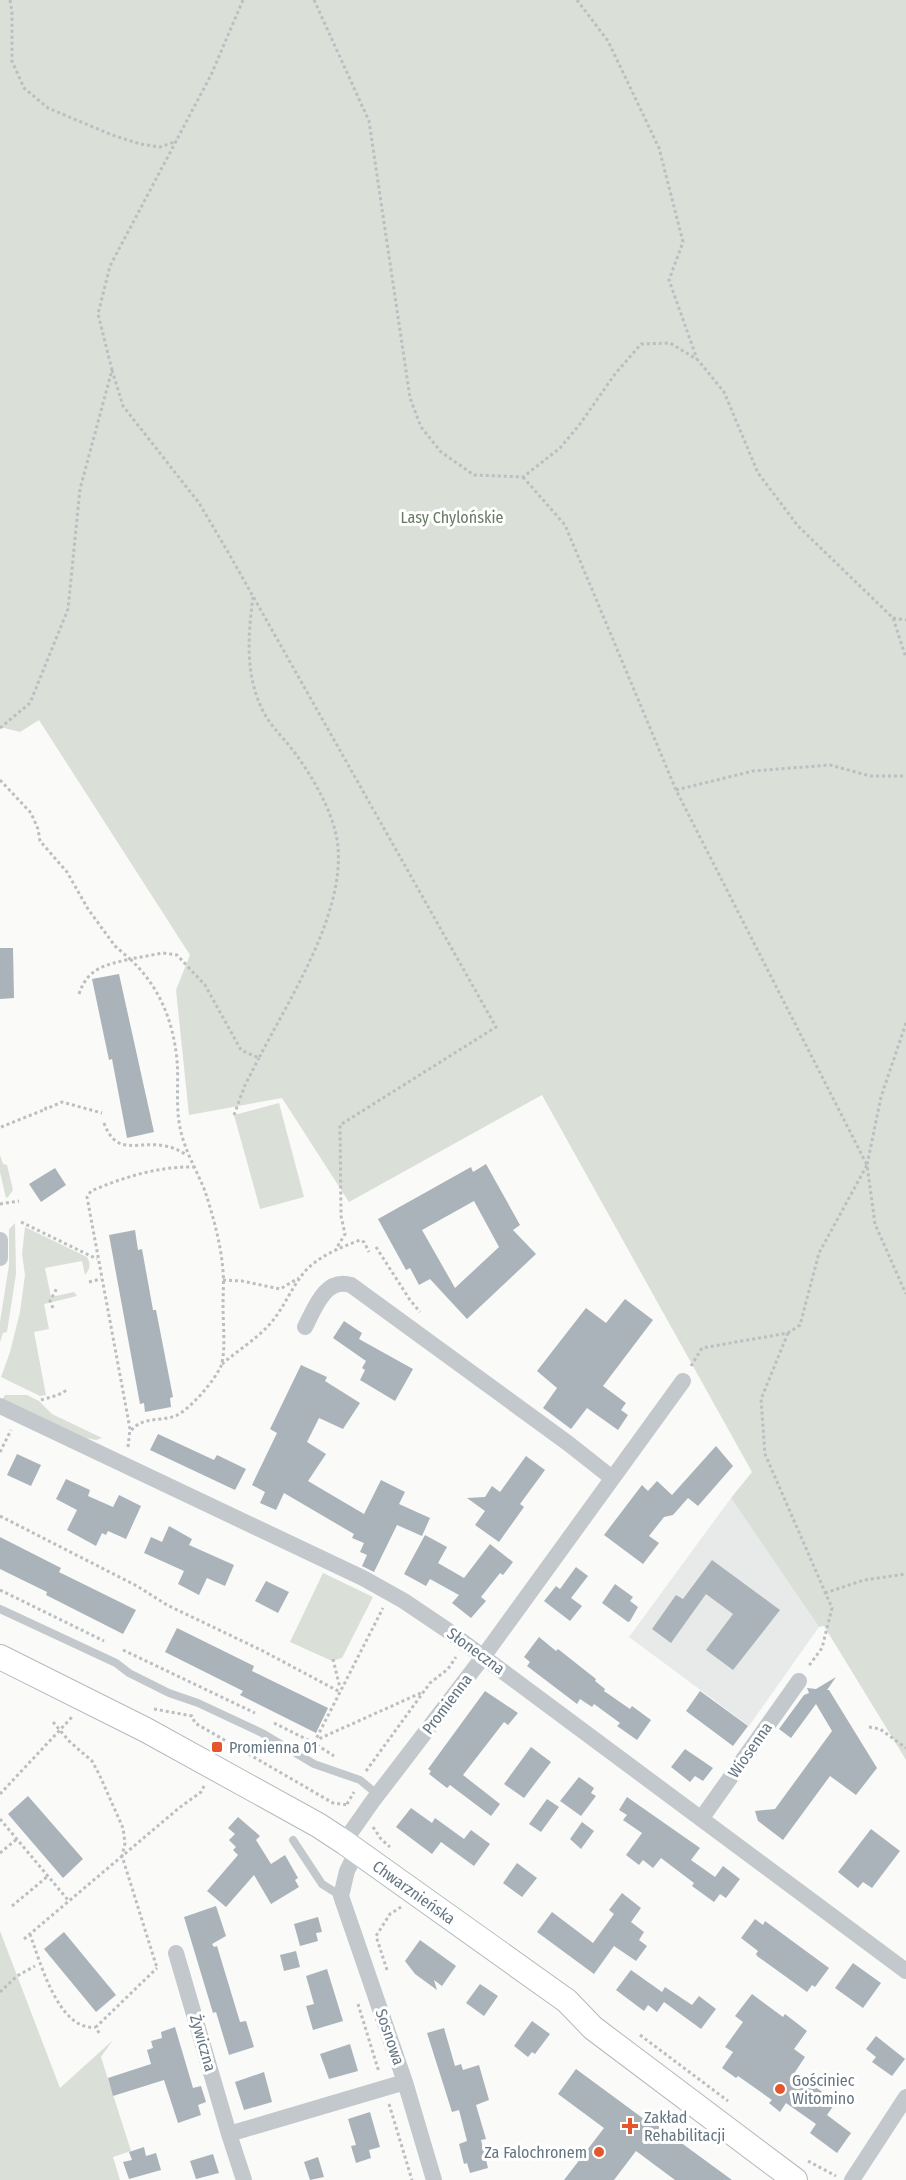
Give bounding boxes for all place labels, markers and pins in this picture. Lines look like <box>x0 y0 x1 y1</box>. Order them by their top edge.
place label: Promienna 01 <box>229 1738 317 1757</box>
marker: Promienna 01 <box>210 1740 224 1754</box>
place label: Gościniec Witomino <box>792 2071 855 2108</box>
marker: Gościniec Witomino <box>773 2082 787 2096</box>
place label: Zakład Rehabilitacji <box>644 2108 725 2145</box>
marker: Zakład Rehabilitacji <box>621 2117 639 2135</box>
place label: Za Falochronem <box>484 2143 587 2162</box>
marker: Za Falochronem <box>592 2145 606 2159</box>

